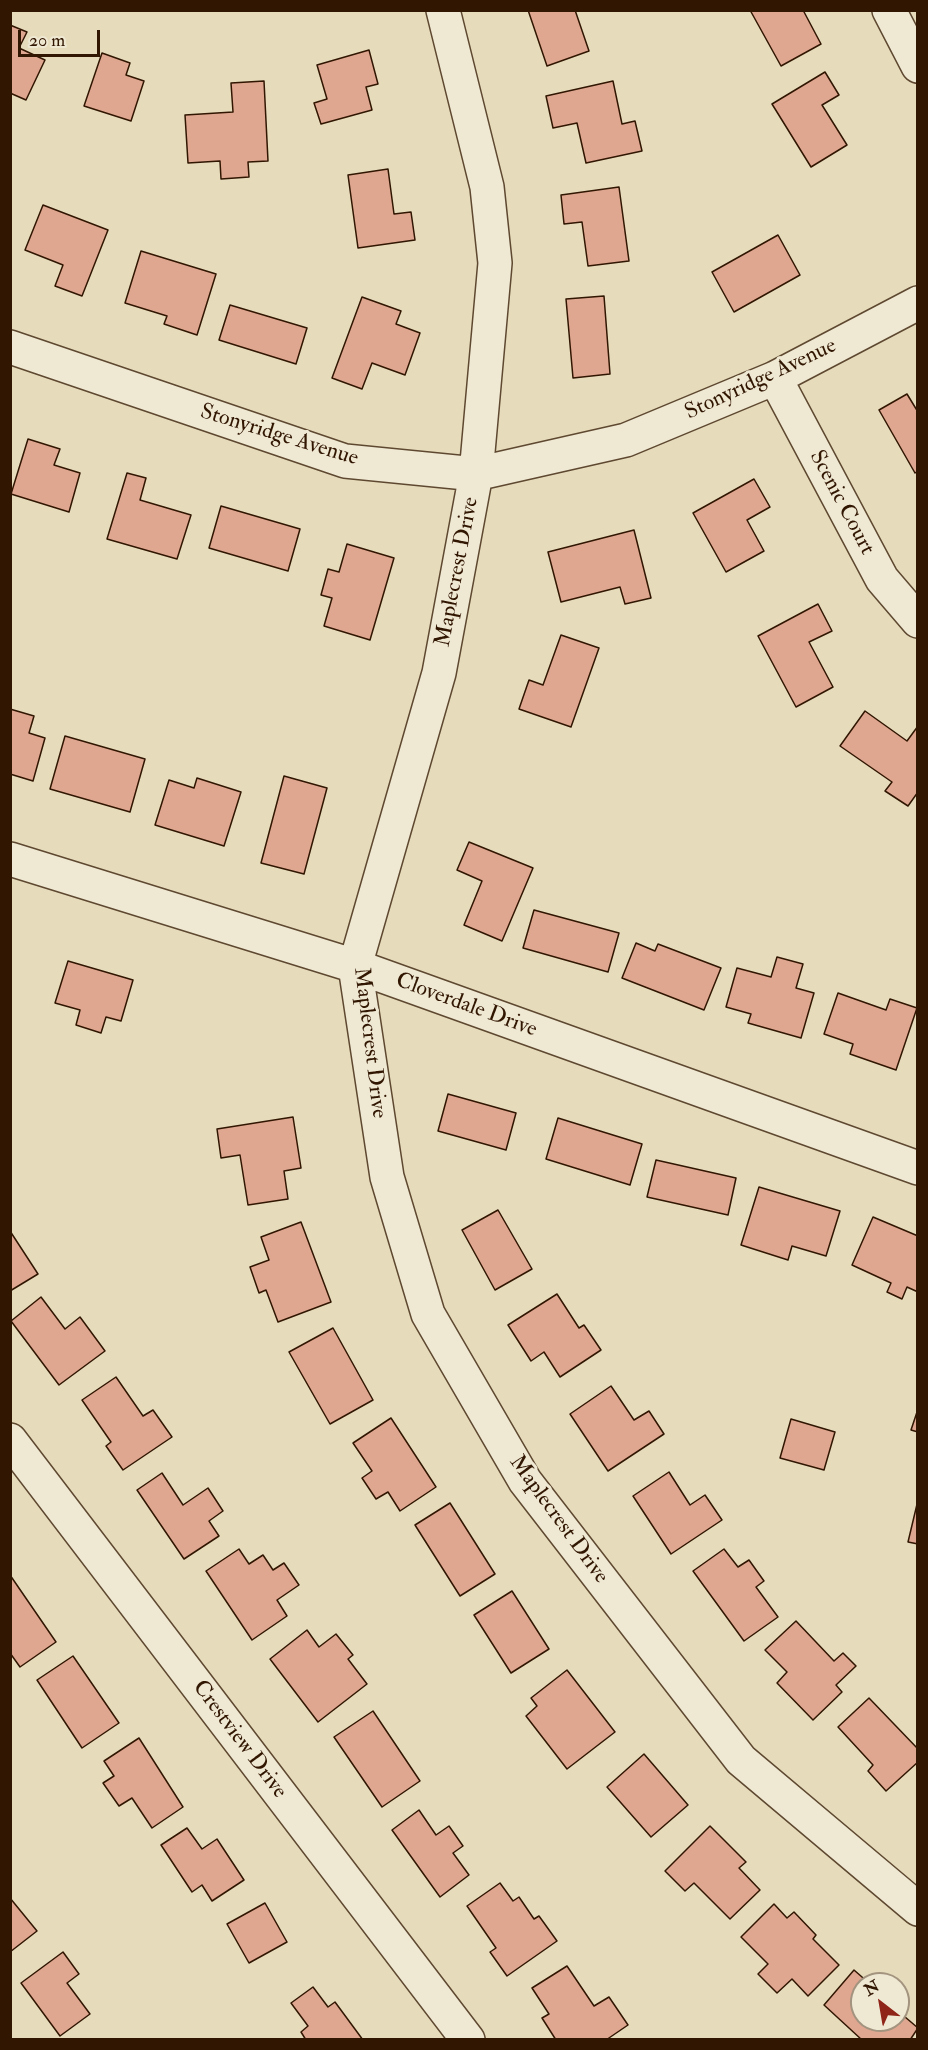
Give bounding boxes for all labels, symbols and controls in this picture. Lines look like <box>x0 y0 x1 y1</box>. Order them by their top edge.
scale bar <box>21 18 104 56</box>
text: 20 m <box>29 29 65 52</box>
street label: Stonyridge Avenue <box>681 333 841 427</box>
street label: Stonyridge Avenue <box>197 399 361 473</box>
street label: Scenic Court <box>803 446 879 560</box>
street label: Maplecrest Drive <box>431 495 485 649</box>
street label: Maplecrest Drive <box>347 966 391 1120</box>
street label: Cloverdale Drive <box>392 968 540 1044</box>
street label: Maplecrest Drive <box>503 1451 613 1589</box>
street label: Crestview Drive <box>186 1676 292 1804</box>
north arrow <box>850 1972 910 2032</box>
text: N <box>860 1976 883 2001</box>

